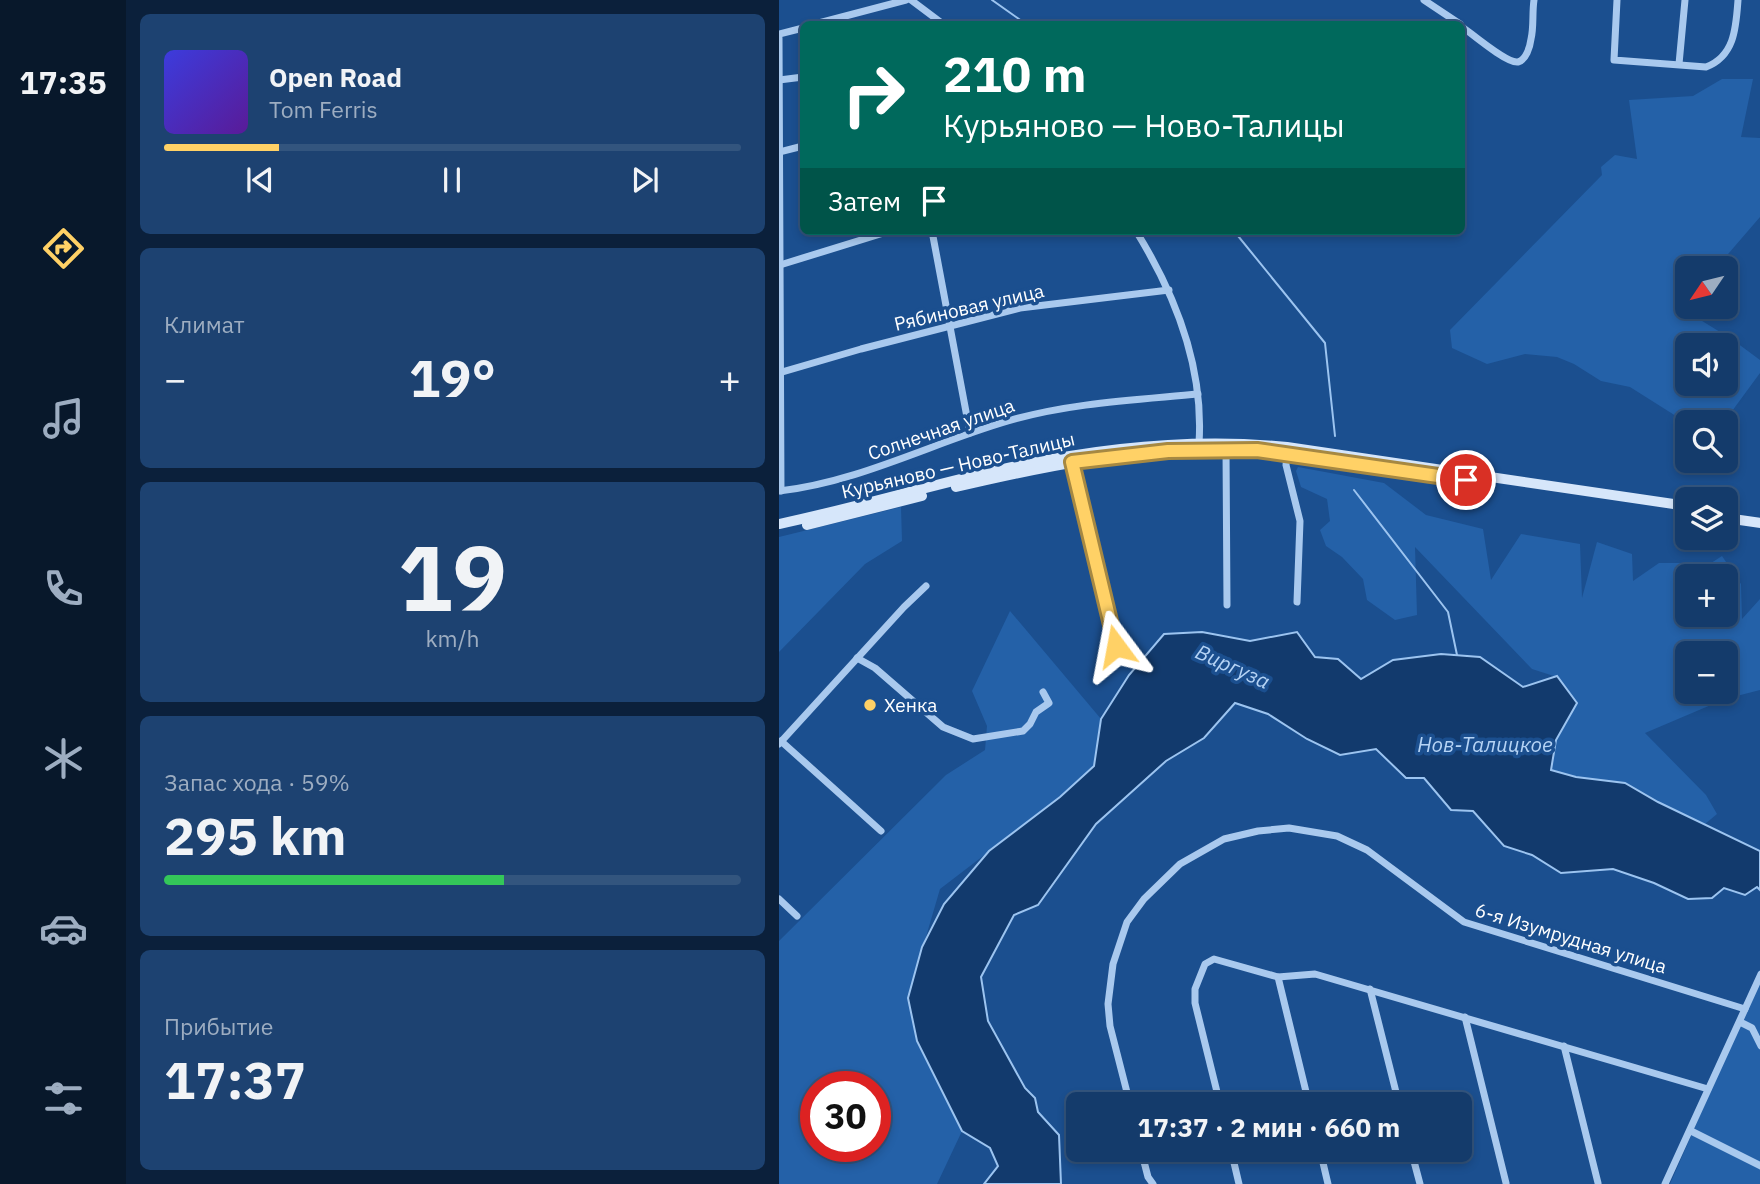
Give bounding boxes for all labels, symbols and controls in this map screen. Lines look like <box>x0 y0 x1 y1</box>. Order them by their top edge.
text: 210 m <box>943 42 1087 105</box>
icon: right <box>828 49 919 140</box>
text: Open Road <box>269 60 402 94</box>
text: 17:35 <box>19 61 107 103</box>
text: Tom Ferris <box>269 94 378 124</box>
text: Курьяново — Ново-Талицы <box>943 104 1345 146</box>
icon: previous <box>241 161 279 199</box>
icon: pause <box>433 161 471 199</box>
icon: next <box>626 161 664 199</box>
icon: arrive <box>915 182 953 220</box>
text: Затем <box>828 184 901 218</box>
icon: directions <box>39 224 88 273</box>
north arrow <box>1675 256 1738 318</box>
map controls <box>1675 256 1738 704</box>
street label: Рябиновая улица <box>892 278 1046 336</box>
text: Климат <box>164 309 245 339</box>
button: sound <box>1675 333 1738 396</box>
text: 19° <box>409 344 496 411</box>
text: − <box>164 354 187 403</box>
text: + <box>718 354 741 403</box>
street label: Солнечная улица <box>865 393 1017 465</box>
icon: music <box>39 394 88 443</box>
button: search <box>1675 410 1738 473</box>
street label: Курьяново — Ново-Талицы <box>839 426 1077 504</box>
pin <box>1436 450 1496 510</box>
icon: arrive <box>1447 461 1485 499</box>
button: layers <box>1675 487 1738 550</box>
text: 19 <box>398 518 507 636</box>
icon: phone <box>39 564 88 613</box>
button: + <box>1675 564 1738 627</box>
position arrow <box>1079 609 1153 683</box>
text: km/h <box>425 623 480 653</box>
water label: Виргуза <box>1191 637 1275 695</box>
button: − <box>1675 641 1738 704</box>
place label: Хенка <box>884 693 937 717</box>
marker: Хенка <box>862 697 878 713</box>
water label: Нов-Талицкое <box>1417 730 1553 758</box>
icon: climate <box>39 734 88 783</box>
text: Запас хода · 59% <box>164 767 350 797</box>
text: 295 km <box>164 802 346 869</box>
street label: 6-я Изумрудная улица <box>1472 897 1670 979</box>
icon: car <box>39 904 88 953</box>
text: Прибытие <box>164 1011 273 1041</box>
text: 17:37 <box>164 1046 306 1113</box>
speed limit sign: 30 <box>800 1071 891 1162</box>
icon: filters <box>39 1074 88 1123</box>
text: 17:37 · 2 мин · 660 m <box>1138 1110 1400 1144</box>

